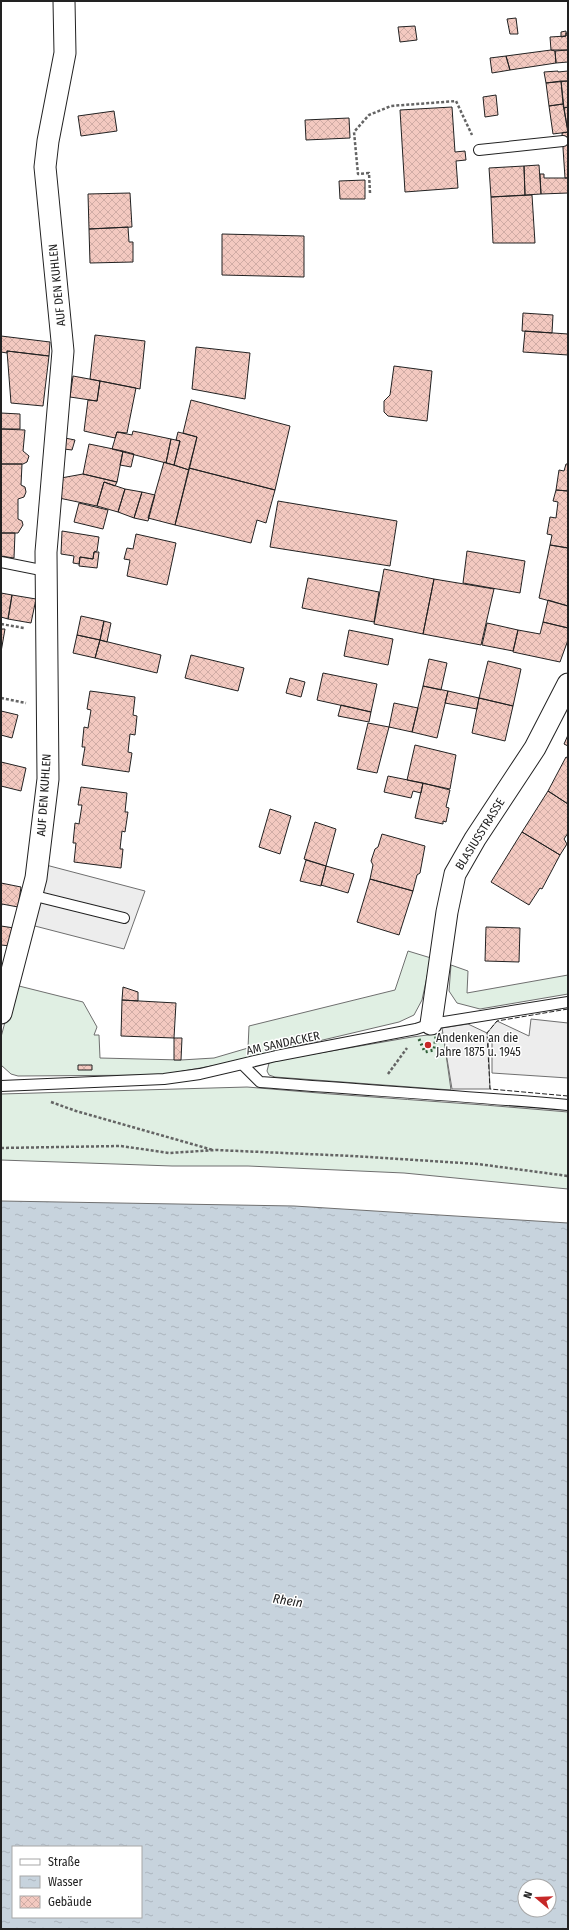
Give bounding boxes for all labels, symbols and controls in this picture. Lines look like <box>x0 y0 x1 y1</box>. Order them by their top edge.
street label: AUF DEN KUHLEN <box>46 243 68 327</box>
street label: AUF DEN KUHLEN <box>34 753 54 837</box>
street label: BLASIUSSTRASSE <box>452 795 508 872</box>
street label: AM SANDACKER <box>245 1028 321 1058</box>
place label: Andenken an die Jahre 1875 u. 1945 <box>436 1031 521 1059</box>
marker: Andenken an die Jahre 1875 u. 1945 <box>423 1040 433 1050</box>
water label: Rhein <box>272 1591 304 1610</box>
legend <box>12 1846 142 1918</box>
text: Straße <box>48 1855 80 1869</box>
text: Wasser <box>48 1875 83 1889</box>
north arrow <box>517 1878 557 1918</box>
text: N <box>521 1890 535 1900</box>
text: Gebäude <box>48 1895 92 1909</box>

